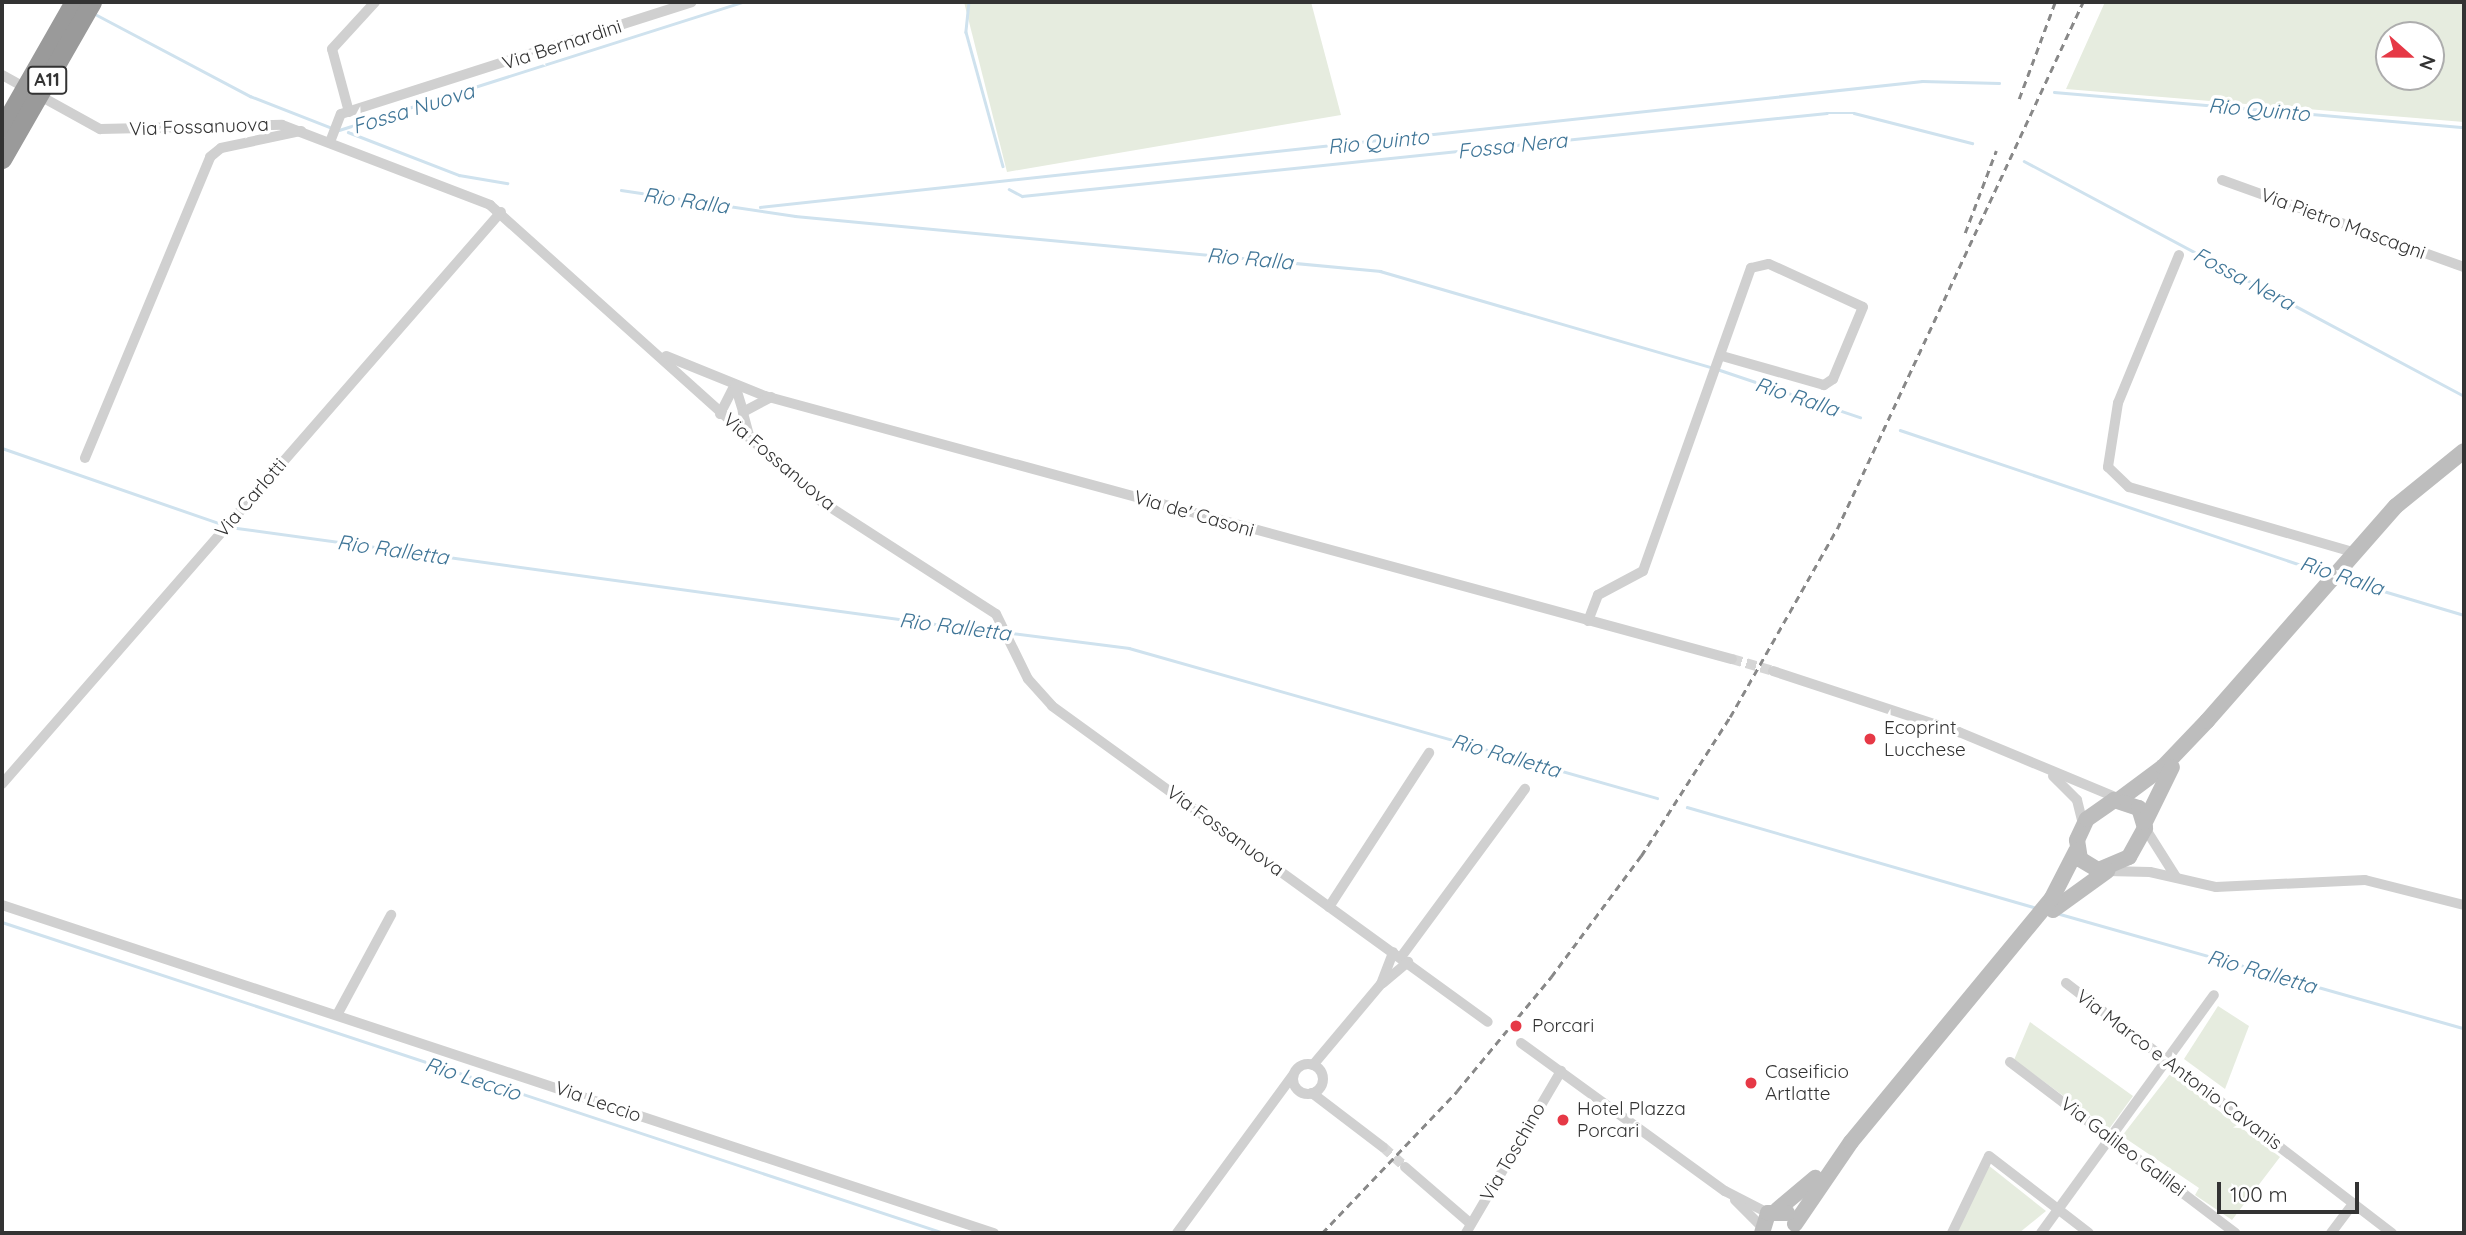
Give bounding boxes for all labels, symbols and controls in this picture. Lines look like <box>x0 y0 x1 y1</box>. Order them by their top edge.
street label: Via Bernardini <box>500 15 624 75</box>
north arrow <box>2375 21 2445 91</box>
text: N <box>2414 52 2441 74</box>
road number: A11 <box>26 66 68 94</box>
water label: Fossa Nuova <box>349 78 477 138</box>
water label: Rio Quinto <box>2207 92 2311 126</box>
street label: Via Fossanuova <box>129 113 269 141</box>
water label: Rio Quinto <box>1326 123 1430 159</box>
water label: Fossa Nera <box>1456 127 1568 163</box>
water label: Rio Ralla <box>642 182 730 218</box>
street label: Via Pietro Mascagni <box>2257 184 2429 264</box>
water label: Fossa Nera <box>2189 241 2299 315</box>
water label: Rio Ralla <box>1206 242 1294 274</box>
water label: Rio Ralla <box>1752 371 1842 421</box>
street label: Via Fossanuova <box>718 408 840 516</box>
street label: Via Carlotti <box>210 454 292 542</box>
street label: Via de' Casoni <box>1131 486 1257 542</box>
water label: Rio Ralletta <box>336 529 450 569</box>
water label: Rio Ralla <box>2297 550 2387 600</box>
water label: Rio Ralletta <box>898 607 1012 645</box>
place label: Ecoprint Lucchese <box>1884 717 1966 761</box>
water label: Rio Ralletta <box>1449 727 1563 783</box>
marker: Ecoprint Lucchese <box>1862 731 1878 747</box>
street label: Via Fossanuova <box>1162 781 1288 881</box>
water label: Rio Ralletta <box>2205 943 2319 999</box>
street label: Via Marco e Antonio Cavanis <box>2072 985 2286 1155</box>
place label: Porcari <box>1532 1015 1594 1037</box>
marker: Porcari <box>1506 1016 1526 1036</box>
water label: Rio Leccio <box>422 1051 524 1105</box>
place label: Caseificio Artlatte <box>1765 1061 1849 1105</box>
marker: Caseificio Artlatte <box>1743 1075 1759 1091</box>
street label: Via Leccio <box>552 1077 644 1127</box>
street label: Via Galileo Galilei <box>2056 1093 2190 1201</box>
place label: Hotel Plazza Porcari <box>1577 1098 1686 1142</box>
street label: Via Toschino <box>1476 1099 1550 1205</box>
marker: Hotel Plazza Porcari <box>1555 1112 1571 1128</box>
scale bar <box>2221 1168 2363 1212</box>
text: 100 m <box>2230 1181 2288 1207</box>

